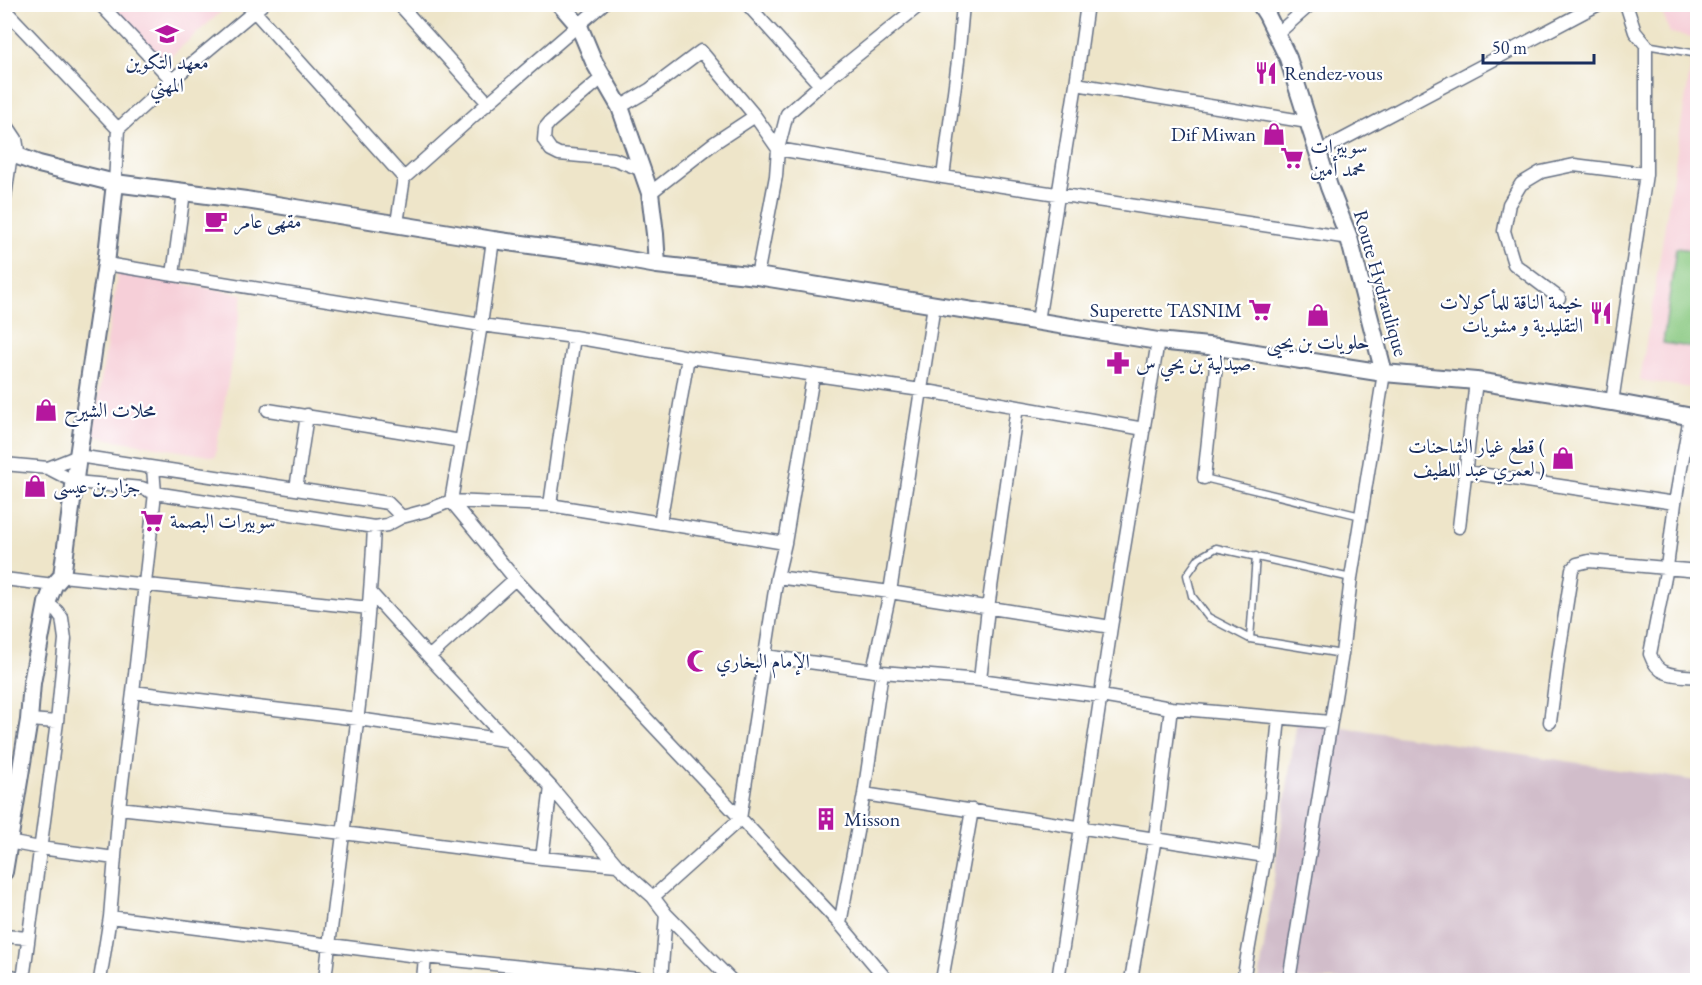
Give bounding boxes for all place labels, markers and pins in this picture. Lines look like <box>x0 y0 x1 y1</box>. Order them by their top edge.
school or university icon: معهد التكوين المهني <box>154 21 180 47</box>
place label: معهد التكوين المهني <box>125 49 209 104</box>
restaurant icon: Rendez-vous <box>1253 60 1279 86</box>
place label: Rendez-vous <box>1284 60 1383 86</box>
place label: Dif Miwan <box>1171 121 1256 147</box>
shop icon: Dif Miwan <box>1261 121 1287 147</box>
place label: سوبيرات محمد أمين <box>1310 133 1368 182</box>
supermarket icon: سوبيرات محمد أمين <box>1279 145 1305 171</box>
cafe icon: مقهى عامر <box>203 208 229 234</box>
place label: مقهى عامر <box>234 208 302 235</box>
place label: خيمة الناقة للمأكولات التقليدية و مشويات <box>1439 288 1583 338</box>
place label: Superette TASNIM <box>1090 297 1242 323</box>
supermarket icon: Superette TASNIM <box>1247 297 1273 323</box>
restaurant icon: خيمة الناقة للمأكولات التقليدية و مشويات <box>1588 300 1614 326</box>
shop icon: حلويات بن يحيى <box>1305 302 1331 328</box>
place label: حلويات بن يحيى <box>1266 329 1370 359</box>
pharmacy icon: صيدلية بن يحي س. <box>1105 350 1131 376</box>
place label: صيدلية بن يحي س. <box>1136 350 1256 382</box>
shop icon: محلات الشيرح <box>33 397 59 423</box>
place label: محلات الشيرح <box>64 397 156 428</box>
place label: قطع غيار الشاحنات ( لعمري عبد اللطيف ) <box>1408 433 1545 485</box>
shop icon: قطع غيار الشاحنات ( لعمري عبد اللطيف ) <box>1550 445 1576 471</box>
shop icon: جزار بن عيسى <box>22 473 48 499</box>
place label: جزار بن عيسى <box>53 473 141 501</box>
supermarket icon: سوبيرات البصمة <box>139 508 165 534</box>
place label: سوبيرات البصمة <box>170 508 276 534</box>
mosque icon: الإمام البخاري <box>685 648 711 674</box>
place label: الإمام البخاري <box>716 648 810 679</box>
building icon: Misson <box>813 806 839 832</box>
place label: Misson <box>844 806 901 832</box>

